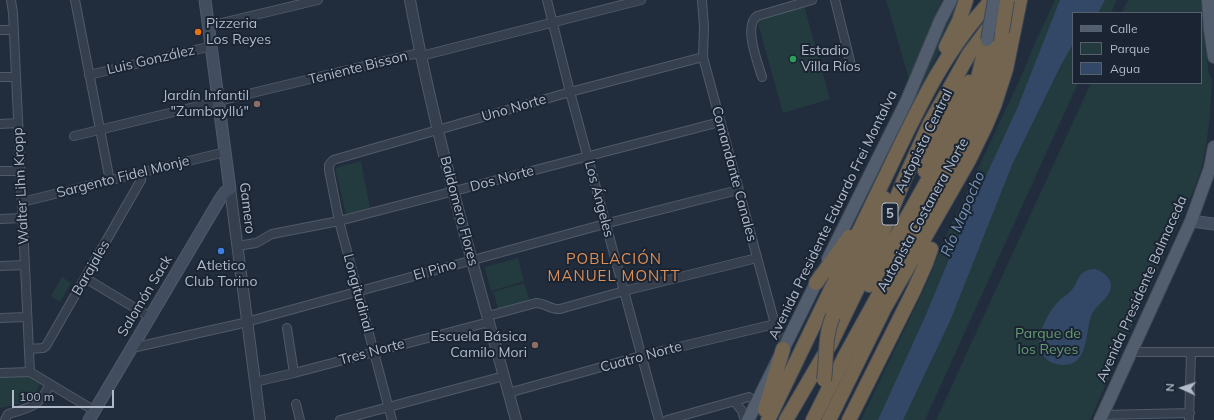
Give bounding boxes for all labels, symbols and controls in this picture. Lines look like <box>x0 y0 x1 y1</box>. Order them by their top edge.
legend <box>1072 12 1202 84</box>
place label: Pizzeria Los Reyes <box>206 16 271 48</box>
text: Calle <box>1110 21 1137 36</box>
marker: Pizzeria Los Reyes <box>193 27 203 37</box>
text: Parque <box>1110 41 1150 56</box>
street label: Luis González <box>105 42 197 78</box>
place label: Estadio Villa Ríos <box>801 43 861 76</box>
street label: Teniente Bisson <box>307 48 409 88</box>
marker: Estadio Villa Ríos <box>788 54 798 64</box>
text: Agua <box>1110 61 1140 76</box>
street label: Autopista Central <box>892 86 956 196</box>
place label: Jardín Infantil "Zumbayllú" <box>163 88 249 120</box>
street label: Avenida Presidente Eduardo Frei Montalva <box>765 88 901 342</box>
street label: Uno Norte <box>480 91 548 125</box>
marker: Jardín Infantil "Zumbayllú" <box>252 99 262 109</box>
street label: Comandante Canales <box>708 105 760 243</box>
street label: Walter Lihn Kropp <box>10 127 32 245</box>
street label: Autopista Costanera Norte <box>874 135 972 295</box>
street label: Sargento Fidel Monje <box>55 152 191 202</box>
street label: Baldomero Flores <box>436 154 482 268</box>
street label: Los Ángeles <box>581 159 617 239</box>
street label: Dos Norte <box>468 162 536 196</box>
water label: Río Mapocho <box>937 169 989 259</box>
street label: Gamero <box>236 181 258 235</box>
street label: Avenida Presidente Balmaceda <box>1093 193 1191 385</box>
road number: 5 <box>882 203 898 225</box>
street label: Barajales <box>68 237 114 299</box>
marker: Atletico Club Torino <box>216 246 226 256</box>
district label: POBLACIÓN MANUEL MONTT <box>548 250 680 285</box>
street label: Salomón Sack <box>114 252 176 340</box>
street label: Longitudinal <box>340 252 376 334</box>
street label: El Pino <box>412 256 458 284</box>
place label: Atletico Club Torino <box>184 258 258 290</box>
park label: Parque de los Reyes <box>1015 326 1081 358</box>
place label: Escuela Básica Camilo Mori <box>430 329 527 362</box>
street label: Tres Norte <box>337 335 407 369</box>
street label: Cuatro Norte <box>598 338 684 376</box>
marker: Escuela Básica Camilo Mori <box>530 340 540 350</box>
north arrow <box>1162 368 1202 408</box>
scale bar <box>14 382 116 408</box>
text: N <box>1163 383 1177 392</box>
text: 100 m <box>19 389 54 404</box>

